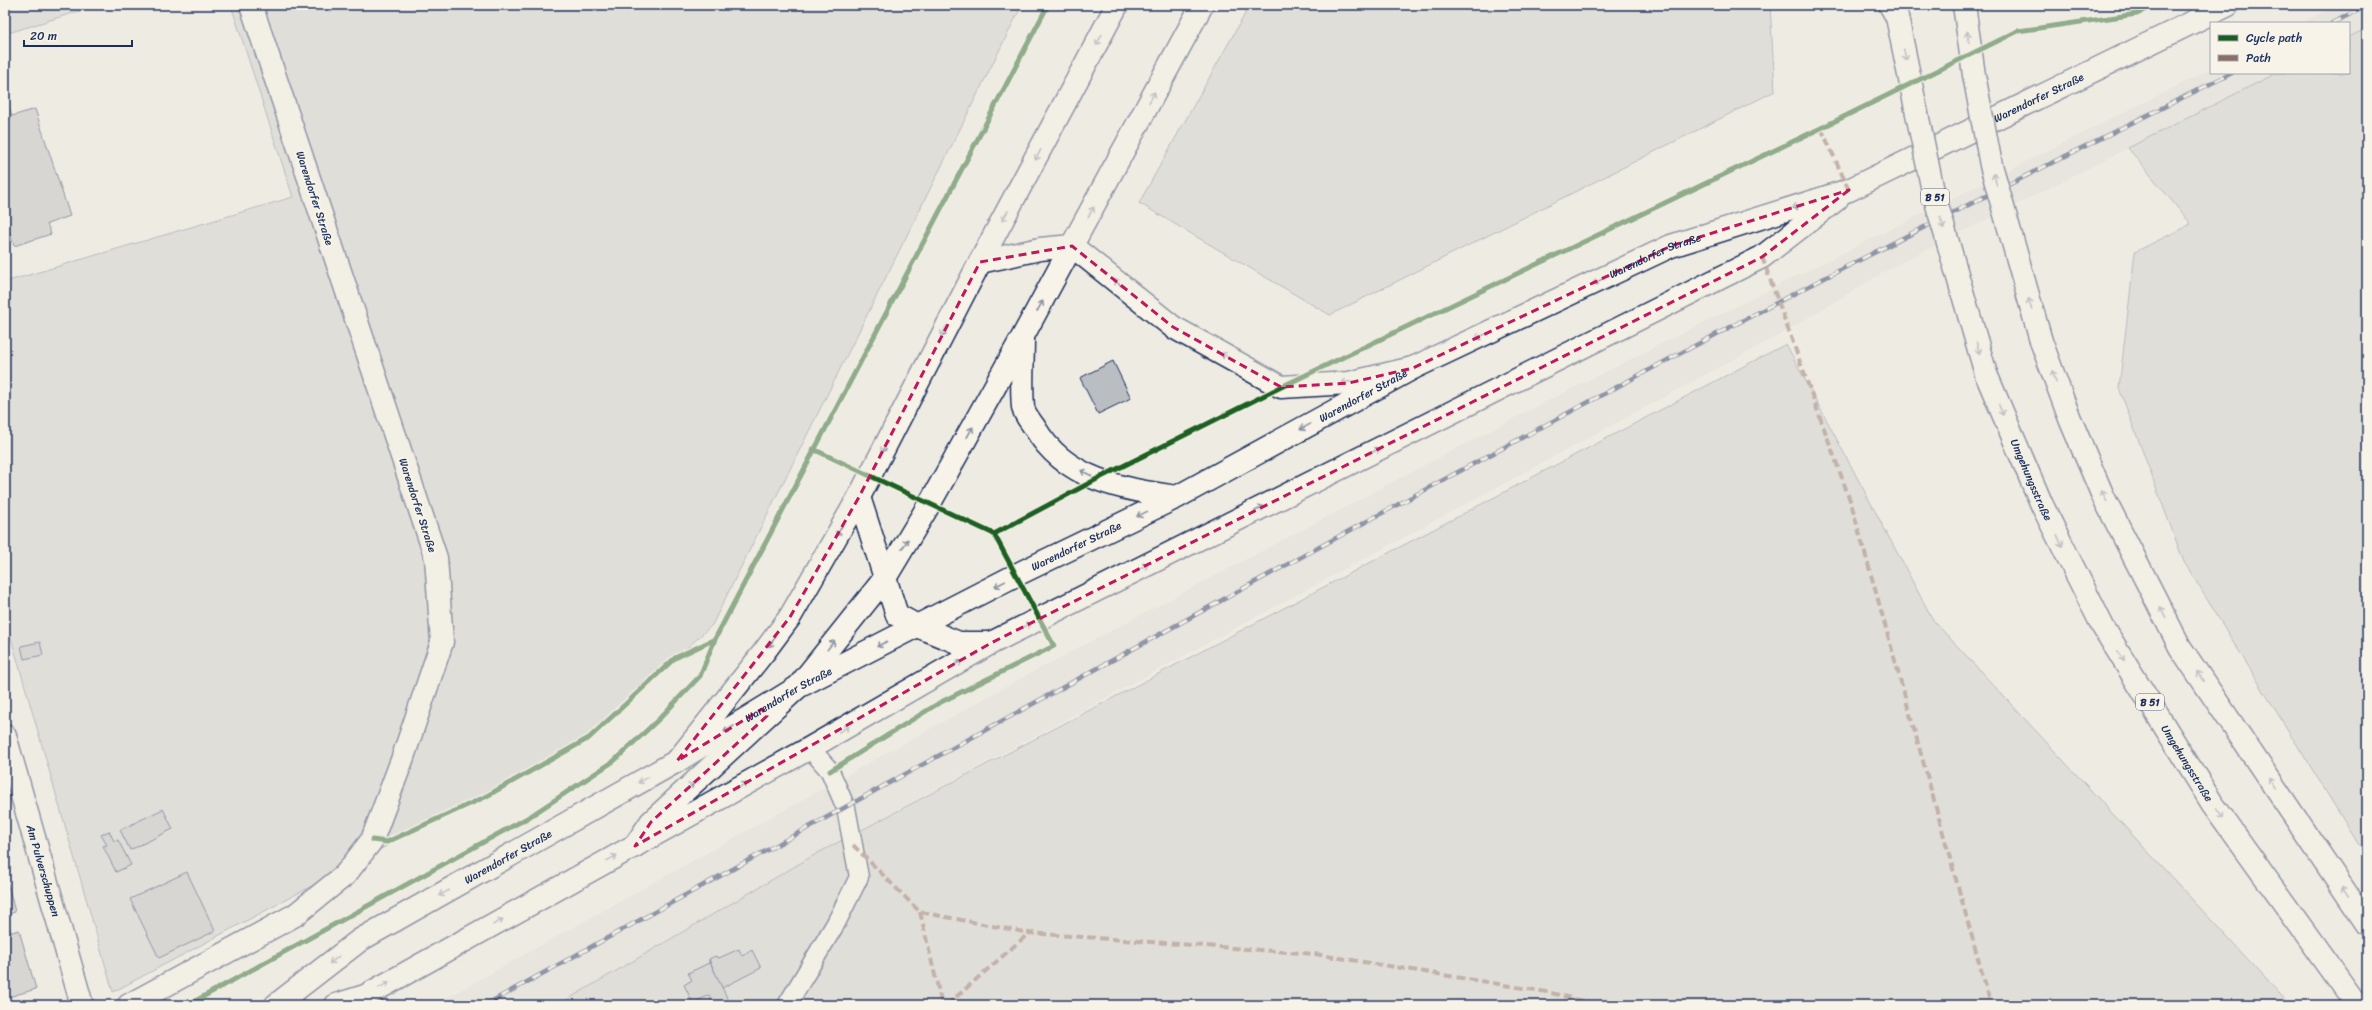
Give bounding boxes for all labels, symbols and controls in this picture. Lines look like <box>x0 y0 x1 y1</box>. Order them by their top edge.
scale bar <box>24 22 132 48</box>
legend <box>2210 22 2350 74</box>
text: 20 m <box>30 25 57 47</box>
text: Cycle path <box>2246 27 2302 49</box>
one-way arrow <box>1964 31 1972 44</box>
one-way arrow <box>1094 33 1102 45</box>
text: Path <box>2246 47 2271 69</box>
one-way arrow <box>1901 49 1909 62</box>
street label: Warendorfer Straße <box>1990 67 2088 128</box>
one-way arrow <box>1149 91 1157 103</box>
street label: Warendorfer Straße <box>290 148 339 248</box>
one-way arrow <box>1034 148 1041 160</box>
one-way arrow <box>1991 172 1998 185</box>
road number: B 51 <box>1921 189 1949 205</box>
one-way arrow <box>1792 203 1805 210</box>
one-way arrow <box>1087 206 1095 218</box>
one-way arrow <box>1000 210 1008 222</box>
one-way arrow <box>1939 217 1946 230</box>
street label: Warendorfer Straße <box>1606 228 1704 284</box>
one-way arrow <box>1113 278 1124 287</box>
one-way arrow <box>1592 278 1604 285</box>
one-way arrow <box>2026 297 2033 310</box>
one-way arrow <box>1036 300 1044 312</box>
one-way arrow <box>940 325 947 337</box>
one-way arrow <box>1475 333 1487 340</box>
one-way arrow <box>1975 341 1982 354</box>
one-way arrow <box>1220 351 1232 359</box>
street label: Warendorfer Straße <box>1315 364 1412 428</box>
one-way arrow <box>2049 370 2057 382</box>
one-way arrow <box>1341 378 1354 386</box>
one-way arrow <box>1998 403 2006 415</box>
one-way arrow <box>1299 424 1311 431</box>
one-way arrow <box>966 426 974 438</box>
street label: Umgehungsstraße <box>2005 436 2058 524</box>
one-way arrow <box>880 441 887 453</box>
one-way arrow <box>1369 447 1381 454</box>
street label: Warendorfer Straße <box>393 455 442 555</box>
one-way arrow <box>1080 469 1092 476</box>
one-way arrow <box>2100 490 2107 502</box>
one-way arrow <box>1253 505 1265 512</box>
one-way arrow <box>1136 511 1148 518</box>
street label: Warendorfer Straße <box>1028 516 1125 576</box>
one-way arrow <box>835 525 843 537</box>
one-way arrow <box>2057 535 2064 547</box>
one-way arrow <box>902 538 910 550</box>
one-way arrow <box>1136 563 1148 570</box>
one-way arrow <box>994 580 1006 588</box>
one-way arrow <box>2158 606 2166 618</box>
one-way arrow <box>1020 621 1032 629</box>
one-way arrow <box>768 636 776 647</box>
one-way arrow <box>827 640 836 651</box>
one-way arrow <box>877 640 889 648</box>
one-way arrow <box>2117 650 2125 661</box>
one-way arrow <box>951 659 963 667</box>
street label: Warendorfer Straße <box>741 662 836 728</box>
one-way arrow <box>2196 670 2204 681</box>
road number: B 51 <box>2136 694 2164 710</box>
street label: Umgehungsstraße <box>2156 721 2218 806</box>
one-way arrow <box>838 724 850 732</box>
one-way arrow <box>724 725 735 733</box>
one-way arrow <box>637 777 649 785</box>
one-way arrow <box>2268 778 2277 789</box>
one-way arrow <box>736 781 748 789</box>
one-way arrow <box>684 782 695 791</box>
one-way arrow <box>2216 808 2224 819</box>
street label: Am Pulverschuppen <box>21 821 65 919</box>
street label: Warendorfer Straße <box>461 824 556 889</box>
one-way arrow <box>605 854 617 862</box>
one-way arrow <box>2341 886 2349 897</box>
one-way arrow <box>439 889 451 897</box>
one-way arrow <box>492 917 504 925</box>
one-way arrow <box>328 956 339 965</box>
one-way arrow <box>378 981 390 988</box>

